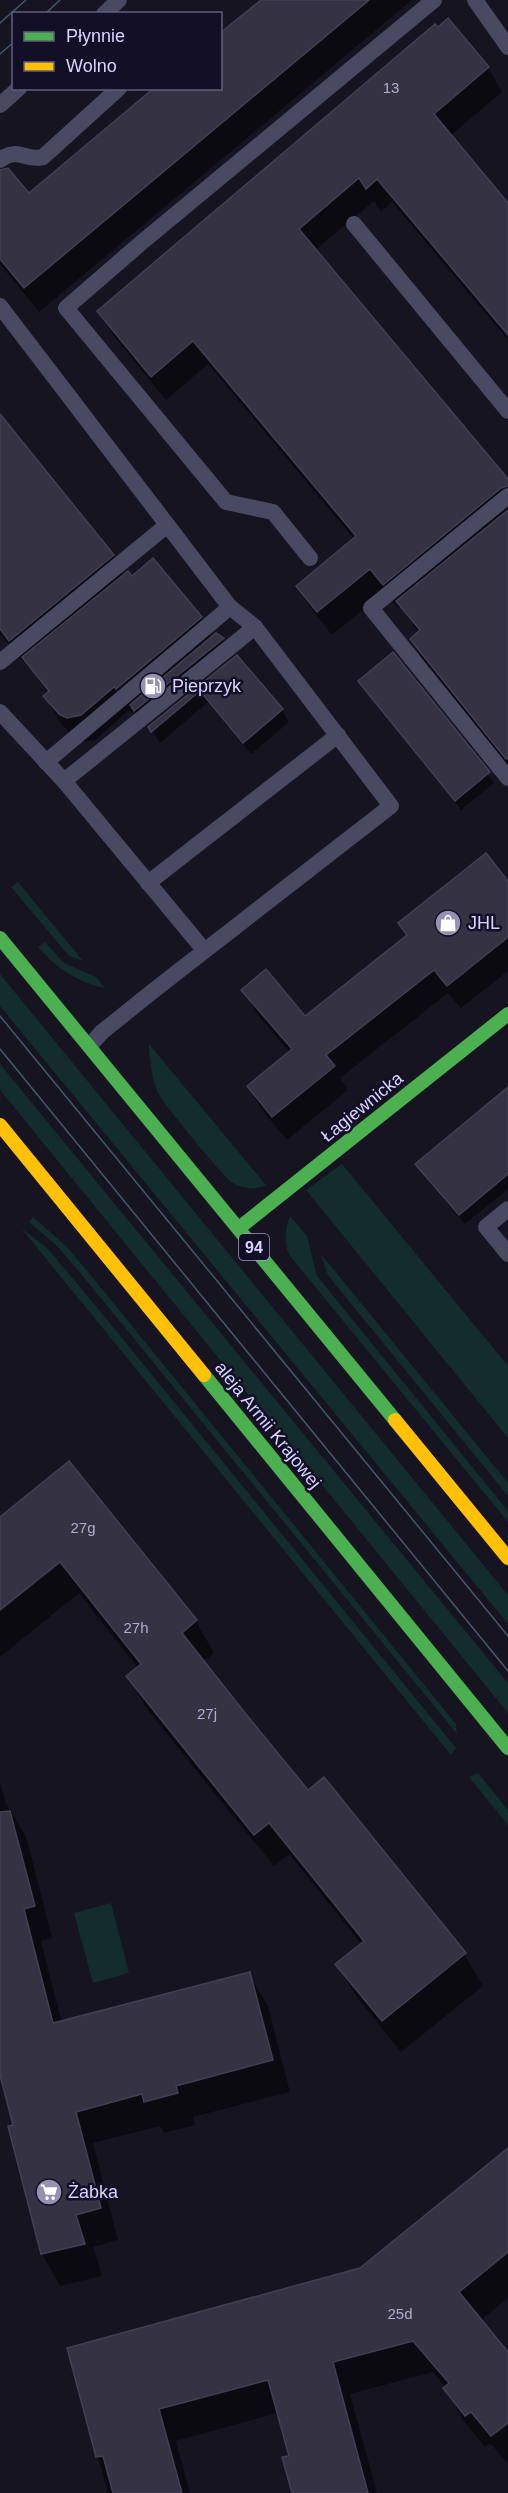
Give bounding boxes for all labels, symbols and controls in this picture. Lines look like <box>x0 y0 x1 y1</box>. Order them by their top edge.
legend <box>12 12 222 90</box>
text: Płynnie <box>66 26 125 46</box>
text: Wolno <box>66 56 117 76</box>
house number: 13 <box>383 79 399 96</box>
fuel station icon: Pieprzyk <box>138 671 168 701</box>
place label: Pieprzyk <box>172 676 242 696</box>
shop icon: JHL <box>433 908 463 938</box>
place label: JHL <box>468 913 500 933</box>
street label: Łagiewnicka <box>317 1067 408 1146</box>
road number: 94 <box>239 1234 269 1260</box>
street label: aleja Armii Krajowej <box>211 1358 325 1492</box>
house number: 27g <box>70 1519 96 1536</box>
house number: 27h <box>123 1619 149 1636</box>
house number: 27j <box>197 1705 217 1722</box>
supermarket icon: Żabka <box>34 2177 64 2207</box>
place label: Żabka <box>68 2182 119 2202</box>
house number: 25d <box>387 2305 413 2322</box>

